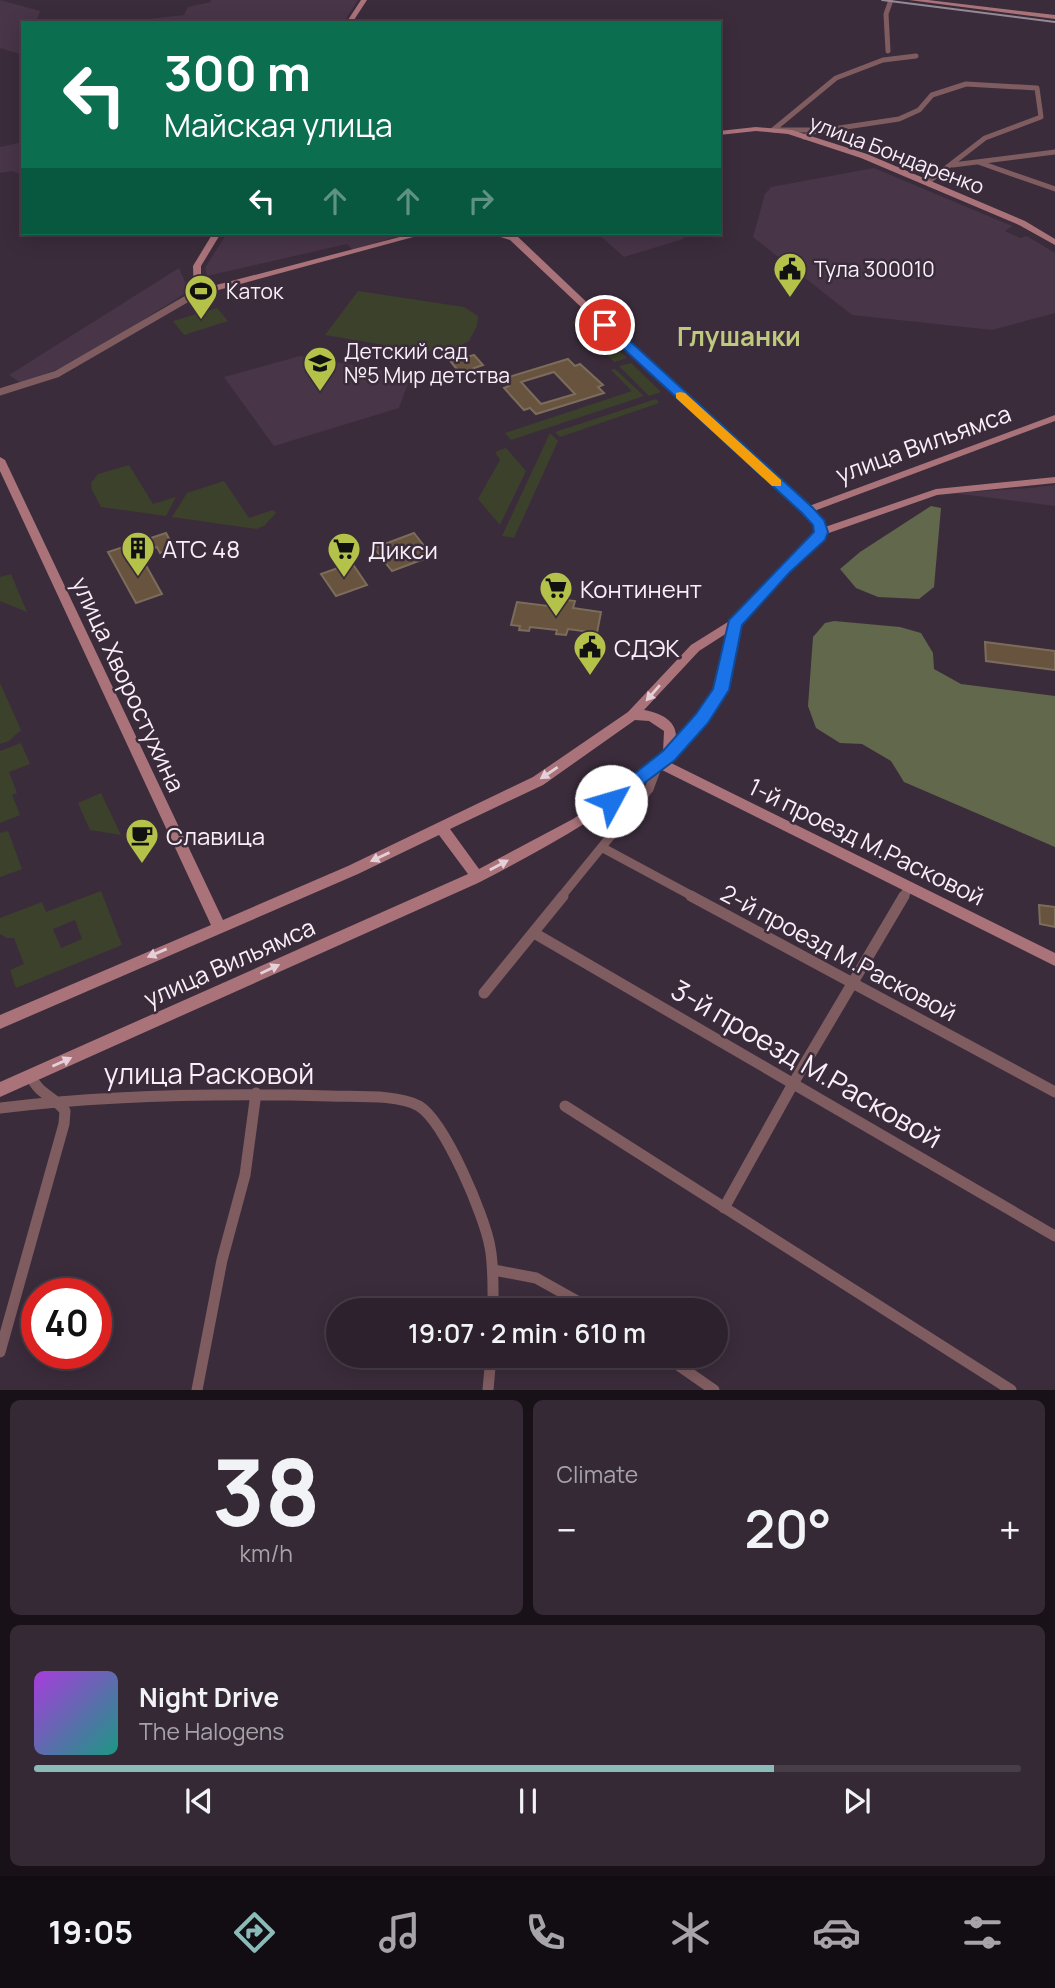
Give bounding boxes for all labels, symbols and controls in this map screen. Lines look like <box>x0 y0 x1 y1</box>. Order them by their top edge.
text: 300 m <box>164 39 311 106</box>
icon: left <box>49 49 140 140</box>
text: Майская улица <box>164 103 393 147</box>
street label: улица Бондаренко <box>806 108 988 200</box>
icon: left <box>243 182 281 220</box>
icon: ahead <box>316 182 354 220</box>
icon: ahead <box>389 182 427 220</box>
icon: right <box>462 182 500 220</box>
public building icon: Тула 300010 <box>771 250 809 299</box>
place label: Тула 300010 <box>814 255 935 283</box>
sports icon: Каток <box>182 272 220 321</box>
place label: Каток <box>226 277 284 305</box>
pin <box>575 295 635 355</box>
icon: arrive <box>586 306 624 344</box>
district label: Глушанки <box>677 318 801 354</box>
place label: Детский сад №5 Мир детства <box>344 337 510 389</box>
school or university icon: Детский сад №5 Мир детства <box>301 344 339 393</box>
street label: улица Вильямса <box>831 396 1015 490</box>
building icon: АТС 48 <box>119 529 157 578</box>
supermarket icon: Дикси <box>325 530 363 579</box>
place label: АТС 48 <box>162 532 240 565</box>
place label: Дикси <box>368 533 438 566</box>
supermarket icon: Континент <box>537 569 575 618</box>
street label: улица Хворостухина <box>65 571 193 797</box>
place label: Континент <box>580 572 702 605</box>
public building icon: СДЭК <box>571 628 609 677</box>
place label: СДЭК <box>614 631 680 664</box>
one-way arrow <box>646 685 661 702</box>
position arrow <box>574 764 648 838</box>
one-way arrow <box>540 766 559 779</box>
street label: 1-й проезд М.Расковой <box>743 769 991 913</box>
cafe icon: Славица <box>123 816 161 865</box>
place label: Славица <box>166 819 265 852</box>
one-way arrow <box>370 851 390 863</box>
one-way arrow <box>489 859 509 870</box>
street label: 2-й проезд М.Расковой <box>715 876 963 1028</box>
street label: улица Вильямса <box>138 910 320 1014</box>
one-way arrow <box>146 948 167 959</box>
one-way arrow <box>260 963 280 975</box>
street label: 3-й проезд М.Расковой <box>665 970 949 1156</box>
street label: улица Расковой <box>104 1054 314 1092</box>
one-way arrow <box>52 1056 73 1067</box>
speed limit sign: 40 <box>21 1278 112 1369</box>
text: 19:07 · 2 min · 610 m <box>408 1315 646 1351</box>
text: 38 <box>212 1429 321 1553</box>
text: Climate <box>557 1458 638 1490</box>
text: 20° <box>744 1493 832 1564</box>
text: − <box>557 1503 577 1555</box>
text: + <box>999 1503 1021 1555</box>
text: km/h <box>240 1537 293 1569</box>
text: Night Drive <box>139 1679 279 1715</box>
text: The Halogens <box>139 1715 284 1747</box>
icon: previous <box>180 1782 218 1820</box>
icon: pause <box>509 1782 547 1820</box>
icon: next <box>838 1782 876 1820</box>
icon: directions <box>230 1908 279 1957</box>
icon: music <box>375 1908 424 1957</box>
icon: phone <box>521 1908 570 1957</box>
icon: climate <box>666 1908 715 1957</box>
icon: car <box>812 1908 861 1957</box>
icon: filters <box>958 1908 1007 1957</box>
text: 19:05 <box>48 1910 133 1954</box>

